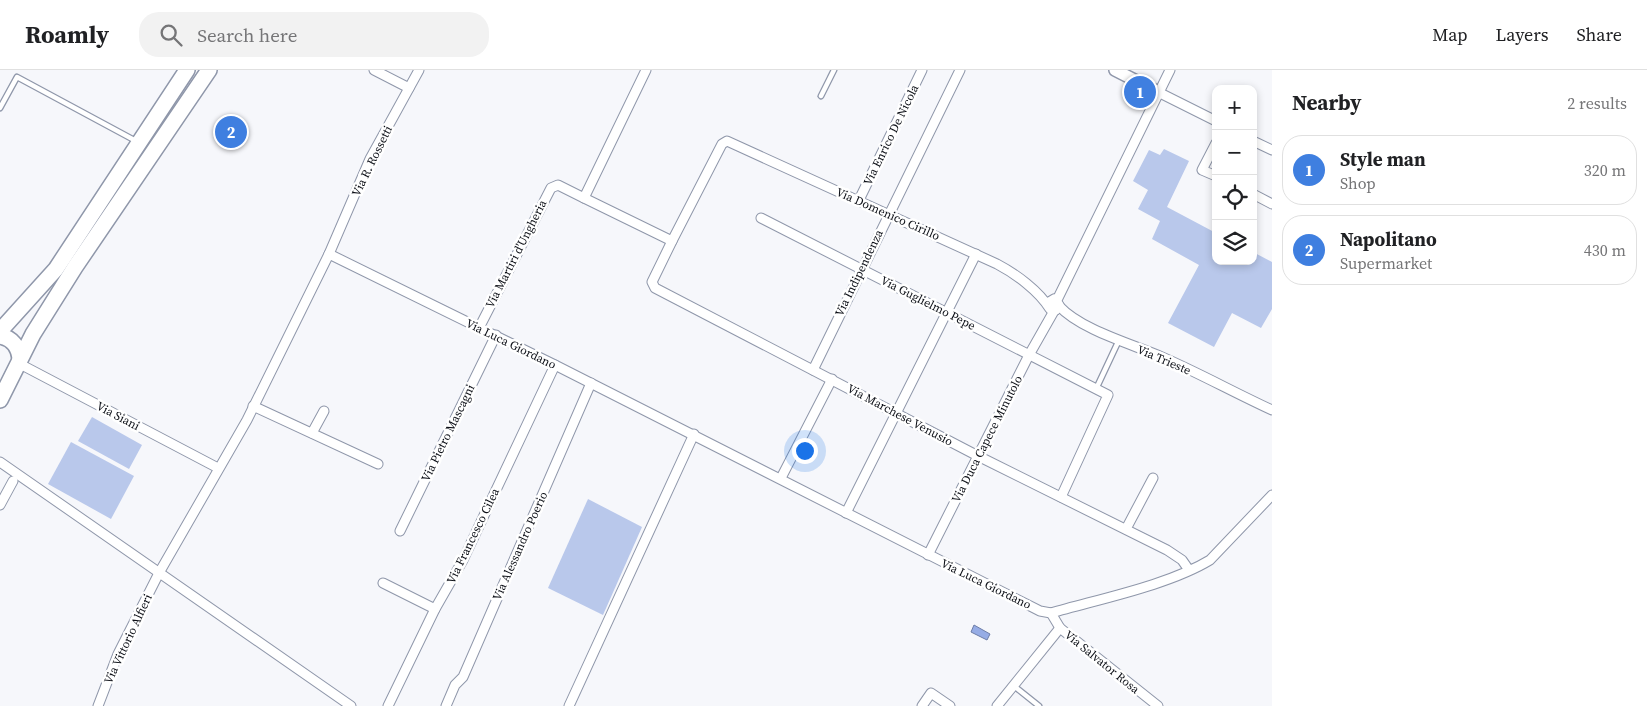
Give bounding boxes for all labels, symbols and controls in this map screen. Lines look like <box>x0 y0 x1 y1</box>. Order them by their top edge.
search box <box>139 12 489 57</box>
text: Roamly <box>25 18 109 51</box>
icon: search <box>157 21 185 49</box>
text: Search here <box>197 22 297 48</box>
text: Map <box>1432 22 1467 47</box>
text: Layers <box>1495 22 1548 47</box>
text: Share <box>1576 22 1622 47</box>
pin: 1 <box>1124 73 1156 111</box>
street label: Via Enrico De Nicola <box>860 81 923 188</box>
map controls <box>1212 85 1257 265</box>
button: + <box>1212 85 1257 130</box>
text: Nearby <box>1292 88 1362 117</box>
text: 2 results <box>1567 92 1627 114</box>
pin: 2 <box>215 113 247 151</box>
street label: Via R. Rossetti <box>348 123 396 199</box>
button: − <box>1212 130 1257 175</box>
text: Style man <box>1340 146 1426 172</box>
text: 1 <box>1305 159 1313 181</box>
text: 320 m <box>1584 159 1626 181</box>
text: Shop <box>1340 172 1376 194</box>
button: locate <box>1212 175 1257 220</box>
street label: Via Domenico Cirillo <box>834 184 943 244</box>
street label: Via Martiri d'Ungheria <box>482 196 551 311</box>
button: layers <box>1212 220 1257 265</box>
street label: Via Indipendenza <box>831 226 887 319</box>
text: Napolitano <box>1340 226 1437 252</box>
text: 2 <box>1305 239 1313 261</box>
text: 430 m <box>1584 239 1626 261</box>
text: Supermarket <box>1340 252 1432 274</box>
street label: Via Guglielmo Pepe <box>878 272 978 334</box>
street label: Via Luca Giordano <box>463 315 559 373</box>
street label: Via Trieste <box>1135 342 1193 378</box>
street label: Via Duca Capece Minutolo <box>948 372 1026 505</box>
street label: Via Marchese Venusio <box>844 380 956 450</box>
street label: Via Pietro Mascagni <box>418 381 479 484</box>
street label: Via Siani <box>94 398 143 434</box>
your location <box>792 438 818 464</box>
street label: Via Francesco Cilea <box>443 485 503 586</box>
street label: Via Alessandro Poerio <box>489 489 551 603</box>
street label: Via Luca Giordano <box>938 555 1034 613</box>
street label: Via Vittorio Alfieri <box>100 591 156 686</box>
street label: Via Salvator Rosa <box>1061 627 1143 698</box>

